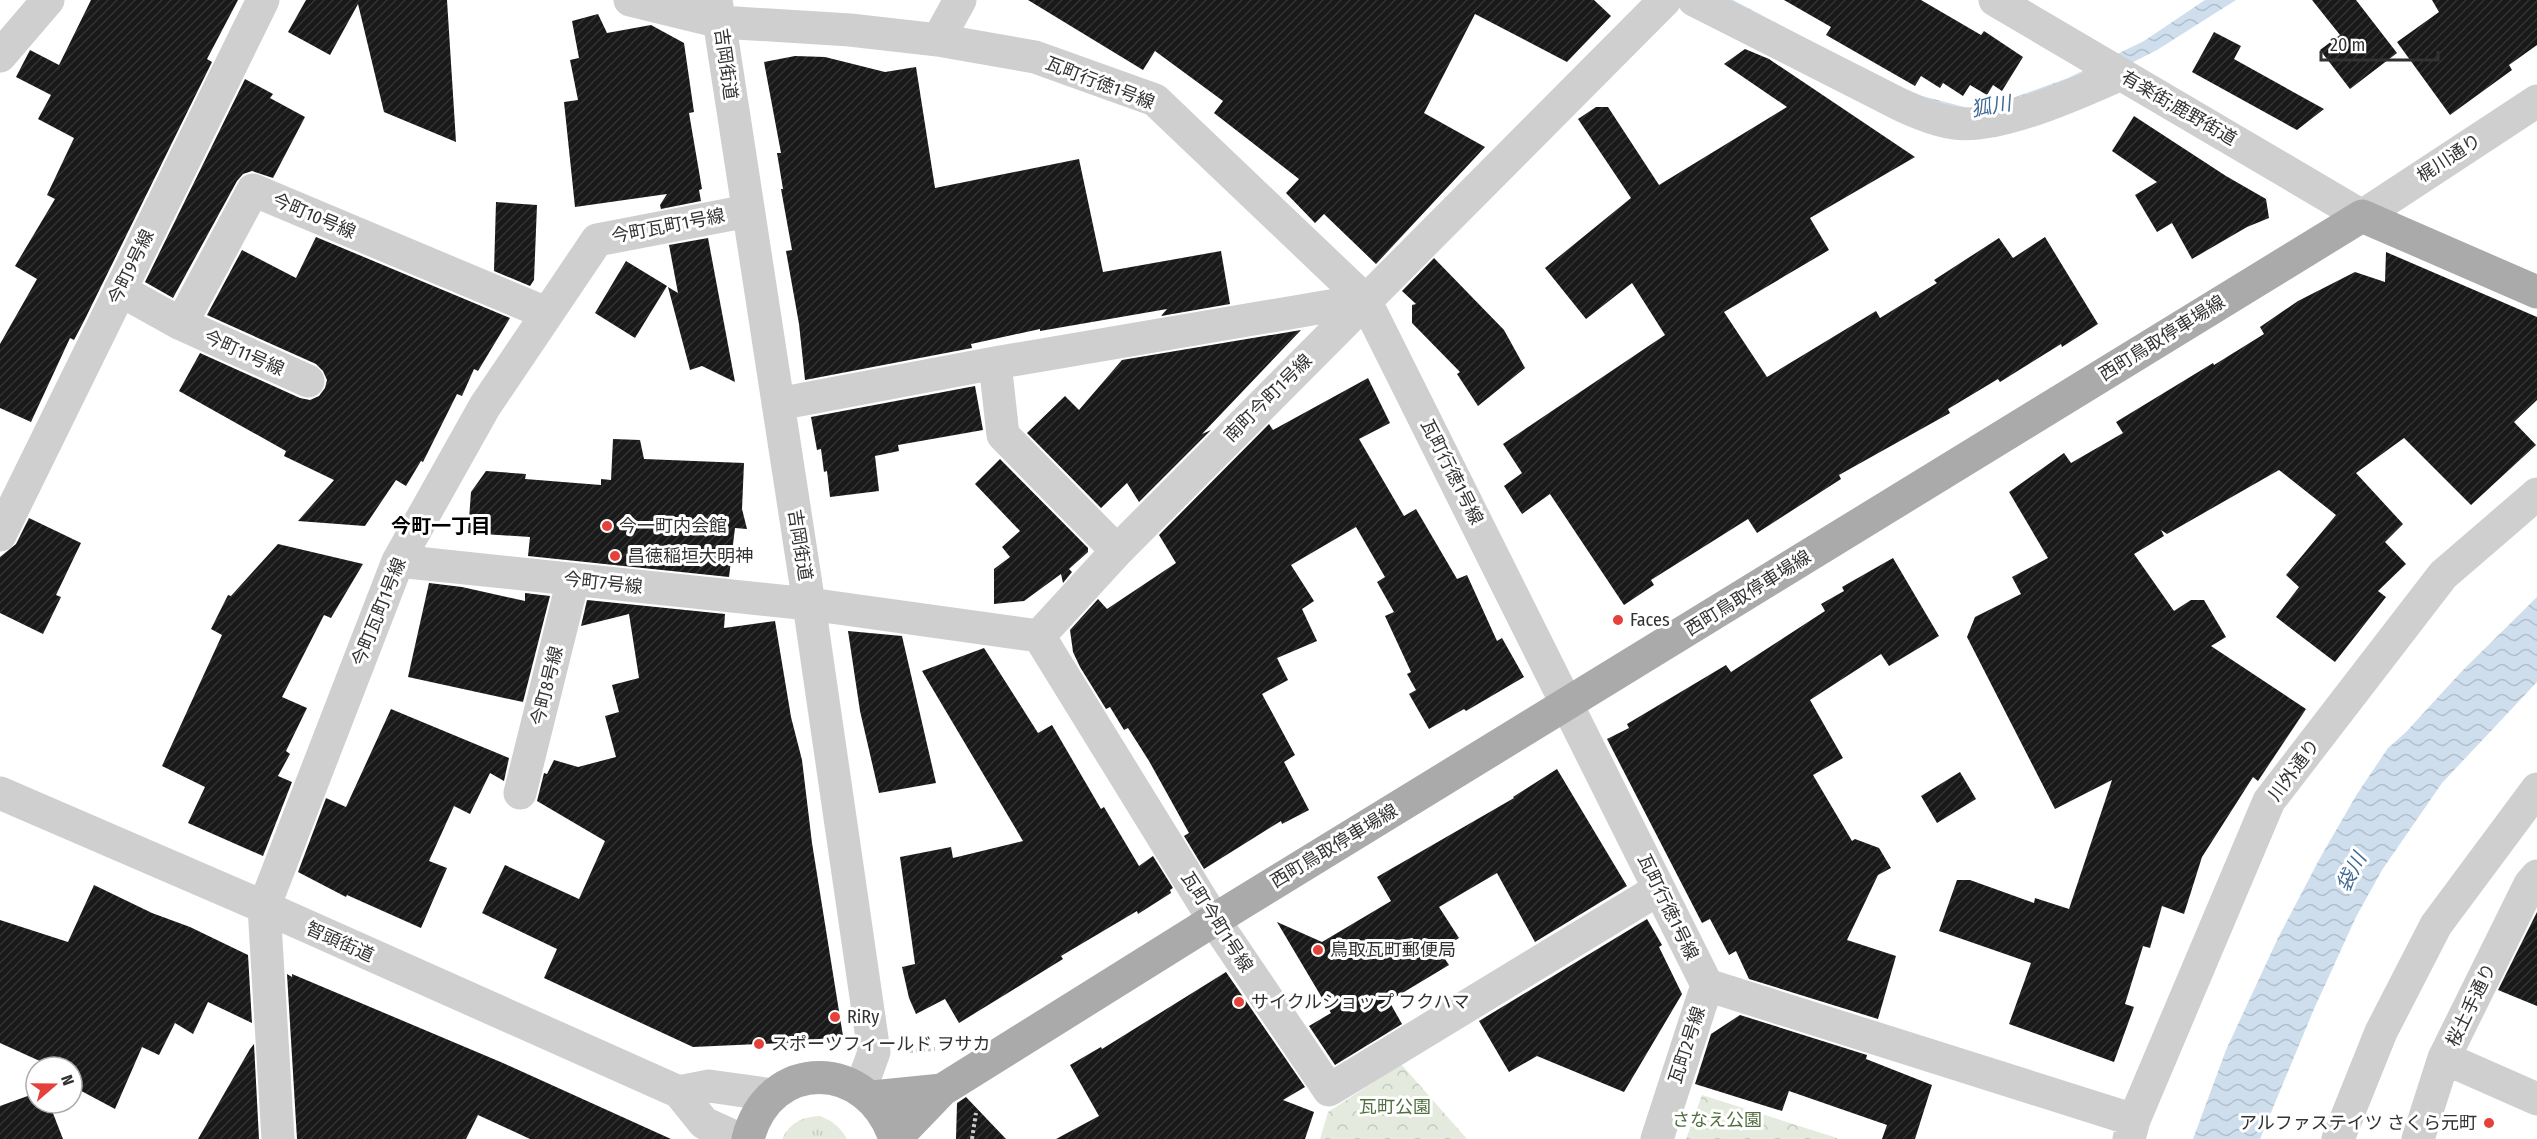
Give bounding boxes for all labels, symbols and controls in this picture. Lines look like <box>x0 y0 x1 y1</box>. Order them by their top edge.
scale bar <box>2321 24 2438 62</box>
street label: 吉岡街道 <box>710 27 742 101</box>
text: 20 m <box>2330 34 2365 56</box>
street label: 瓦町行徳1号線 <box>1042 52 1158 114</box>
street label: 有楽街;鹿野街道 <box>2117 66 2241 150</box>
water label: 狐川 <box>1969 90 2015 121</box>
street label: 梶川通り <box>2413 129 2485 187</box>
street label: 今町10号線 <box>269 189 359 243</box>
street label: 今町瓦町1号線 <box>609 204 727 248</box>
street label: 今町9号線 <box>103 226 159 308</box>
street label: 西町鳥取停車場線 <box>2095 291 2229 385</box>
street label: 今町11号線 <box>200 326 288 380</box>
street label: 南町今町1号線 <box>1220 350 1316 446</box>
street label: 瓦町行徳1号線 <box>1416 416 1488 528</box>
street label: 吉岡街道 <box>784 508 816 582</box>
district label: 今町一丁目 <box>391 514 491 538</box>
place label: 今一町内会館 <box>619 515 727 537</box>
marker: 今一町内会館 <box>600 519 614 533</box>
place label: 昌徳稲垣大明神 <box>627 545 753 567</box>
street label: 西町鳥取停車場線 <box>1681 546 1815 640</box>
marker: 昌徳稲垣大明神 <box>608 549 622 563</box>
street label: 今町瓦町1号線 <box>347 555 411 669</box>
street label: 今町7号線 <box>562 568 644 598</box>
place label: Faces <box>1630 609 1670 631</box>
marker: Faces <box>1611 613 1625 627</box>
street label: 今町8号線 <box>527 644 567 728</box>
street label: 川外通り <box>2264 735 2324 805</box>
street label: 西町鳥取停車場線 <box>1267 799 1401 893</box>
water label: 袋川 <box>2331 847 2372 895</box>
street label: 瓦町行徳1号線 <box>1633 850 1703 964</box>
street label: 瓦町今町1号線 <box>1176 868 1258 976</box>
street label: 智頭街道 <box>303 917 377 967</box>
place label: 鳥取瓦町郵便局 <box>1330 939 1456 961</box>
marker: 鳥取瓦町郵便局 <box>1311 943 1325 957</box>
street label: 桜土手通り <box>2441 960 2501 1050</box>
place label: サイクルショップ フクハマ <box>1251 991 1469 1013</box>
marker: サイクルショップ フクハマ <box>1232 995 1246 1009</box>
street label: 瓦町2号線 <box>1664 1004 1710 1086</box>
place label: RiRy <box>847 1006 879 1028</box>
marker: RiRy <box>828 1010 842 1024</box>
place label: スポーツフィールド ヲサカ <box>771 1033 991 1055</box>
marker: スポーツフィールド ヲサカ <box>752 1037 766 1051</box>
north arrow <box>24 1055 84 1115</box>
text: N <box>57 1072 78 1088</box>
park label: 瓦町公園 <box>1359 1096 1431 1118</box>
park label: さなえ公園 <box>1672 1109 1762 1131</box>
place label: アルファステイツ さくら元町 <box>2239 1112 2477 1134</box>
marker: アルファステイツ さくら元町 <box>2482 1116 2496 1130</box>

